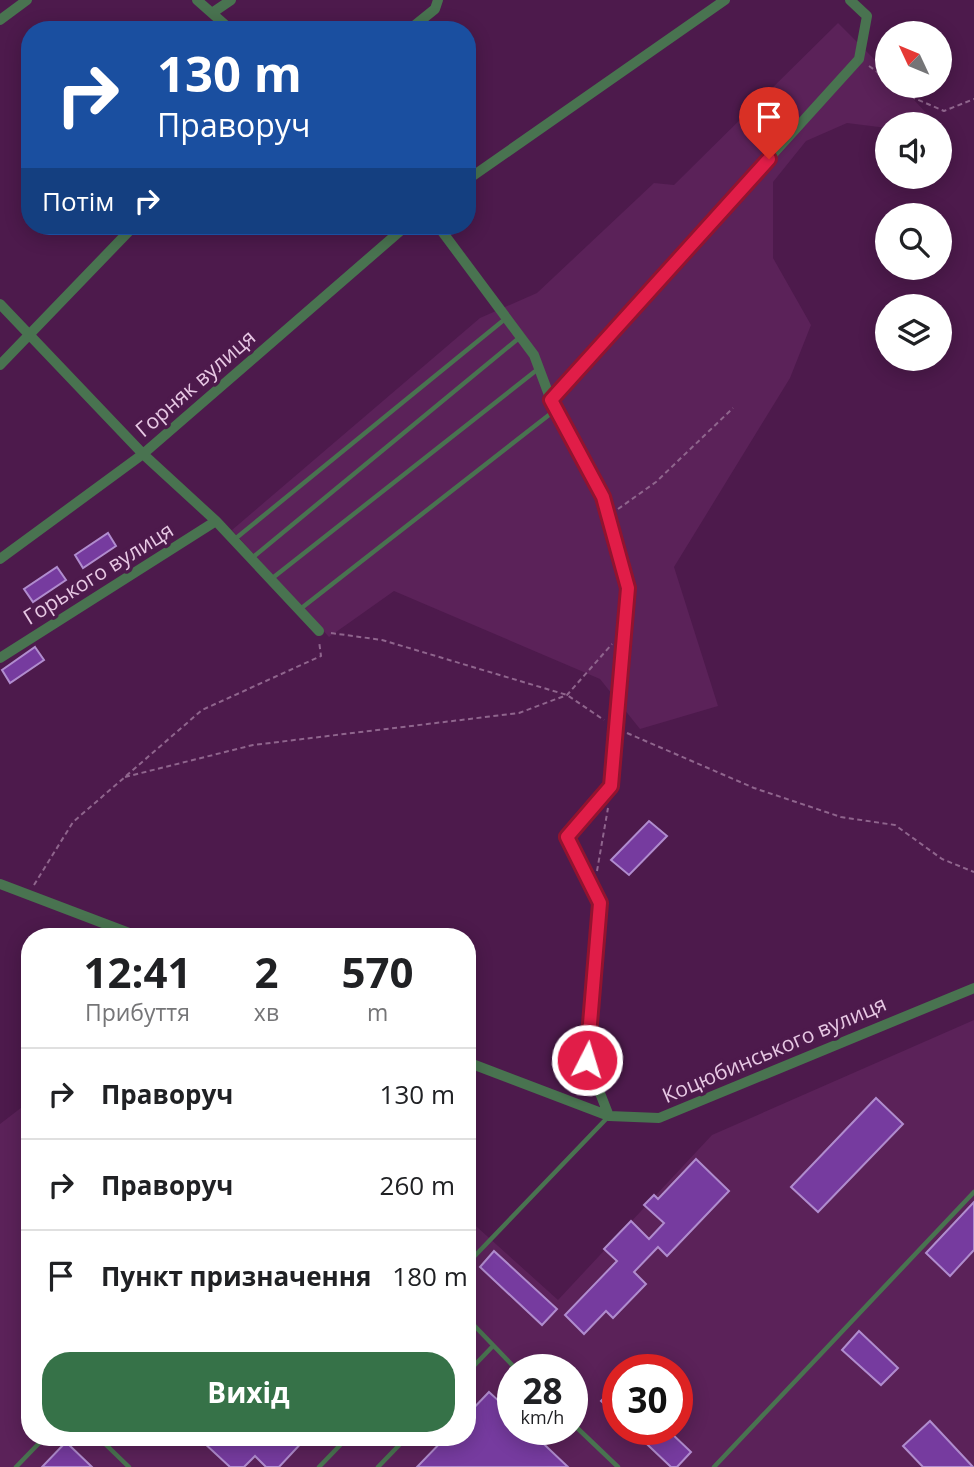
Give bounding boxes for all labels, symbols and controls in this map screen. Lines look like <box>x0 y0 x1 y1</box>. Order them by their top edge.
north arrow <box>875 21 952 98</box>
map controls <box>875 21 952 371</box>
text: 130 m <box>157 40 302 106</box>
icon: right <box>42 49 133 140</box>
pin <box>739 87 799 159</box>
icon: arrive <box>750 98 788 136</box>
text: Праворуч <box>157 103 310 146</box>
button: sound <box>875 112 952 189</box>
icon: right <box>128 182 166 220</box>
text: Потім <box>42 183 114 219</box>
button: search <box>875 203 952 280</box>
button: layers <box>875 294 952 371</box>
street label: Горняк вулиця <box>129 323 261 443</box>
street label: Горького вулиця <box>18 516 178 630</box>
text: 12:41 <box>83 943 191 1000</box>
text: 2 <box>254 943 278 1000</box>
text: 570 <box>342 943 414 1000</box>
street label: Коцюбинського вулиця <box>658 989 890 1109</box>
text: Прибуття <box>85 996 190 1028</box>
text: хв <box>254 996 279 1028</box>
text: m <box>367 996 388 1028</box>
position arrow <box>550 1023 624 1097</box>
icon: right <box>42 1075 80 1113</box>
text: Праворуч <box>101 1076 233 1112</box>
text: 130 m <box>380 1076 455 1112</box>
icon: right <box>42 1166 80 1204</box>
text: Праворуч <box>101 1167 233 1203</box>
text: 260 m <box>380 1167 455 1203</box>
icon: arrive <box>42 1257 80 1295</box>
text: Пункт призначення <box>101 1258 371 1294</box>
text: 180 m <box>392 1258 468 1294</box>
button: Вихід <box>42 1352 455 1432</box>
speed limit sign: 30 <box>602 1354 693 1445</box>
text: 28 <box>522 1367 563 1414</box>
text: km/h <box>521 1405 564 1429</box>

